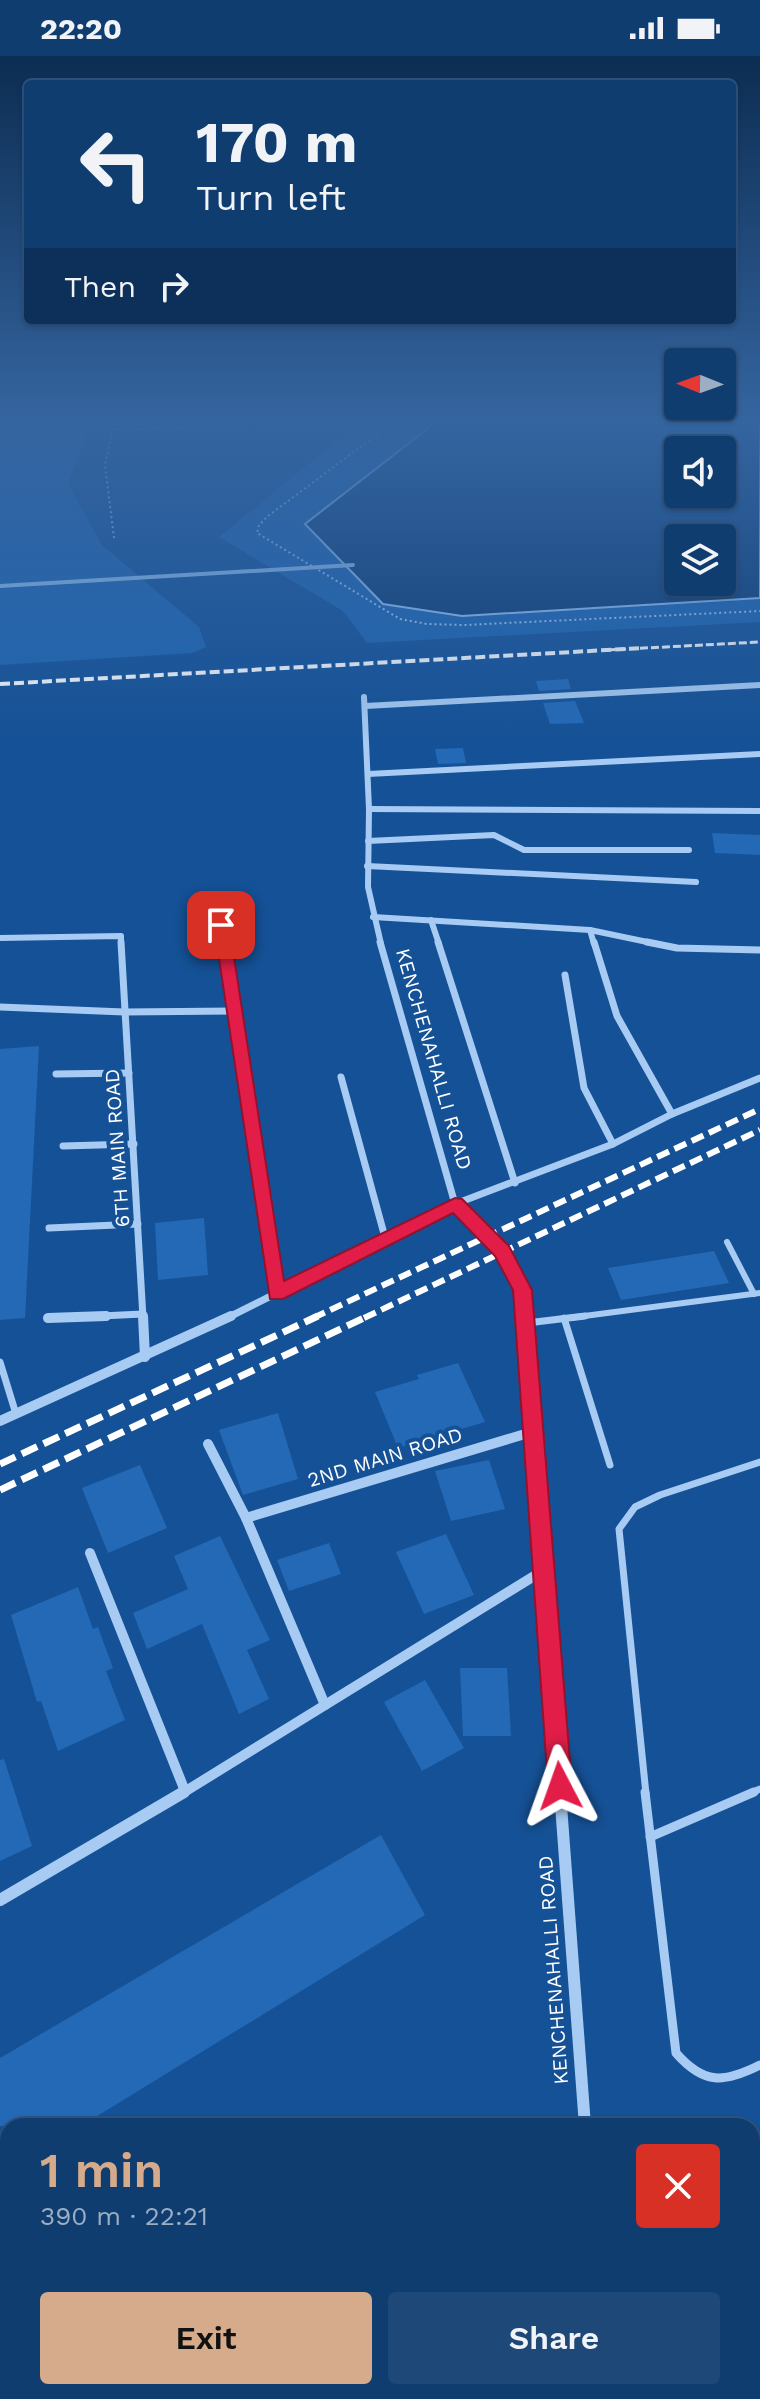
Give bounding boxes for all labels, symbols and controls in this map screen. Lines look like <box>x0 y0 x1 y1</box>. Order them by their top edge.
text: 22:20 <box>40 11 122 46</box>
text: 170 m <box>196 110 358 176</box>
icon: left <box>64 112 168 216</box>
text: Turn left <box>196 177 346 219</box>
icon: right <box>152 264 196 308</box>
text: Then <box>64 269 136 304</box>
north arrow <box>664 348 736 420</box>
map controls <box>664 348 736 596</box>
button: sound <box>664 436 736 508</box>
button: layers <box>664 524 736 596</box>
pin <box>187 891 255 959</box>
icon: arrive <box>199 903 243 947</box>
street label: KENCHENAHALLI ROAD <box>391 945 477 1173</box>
street label: 6TH MAIN ROAD <box>99 1068 135 1228</box>
street label: 2ND MAIN ROAD <box>305 1422 465 1492</box>
position arrow <box>518 1744 602 1828</box>
street label: KENCHENAHALLI ROAD <box>533 1855 573 2085</box>
text: 1 min <box>40 2142 163 2199</box>
button: close <box>636 2144 720 2228</box>
text: 390 m · 22:21 <box>40 2201 208 2231</box>
button: Exit <box>40 2292 372 2384</box>
button: Share <box>388 2292 720 2384</box>

